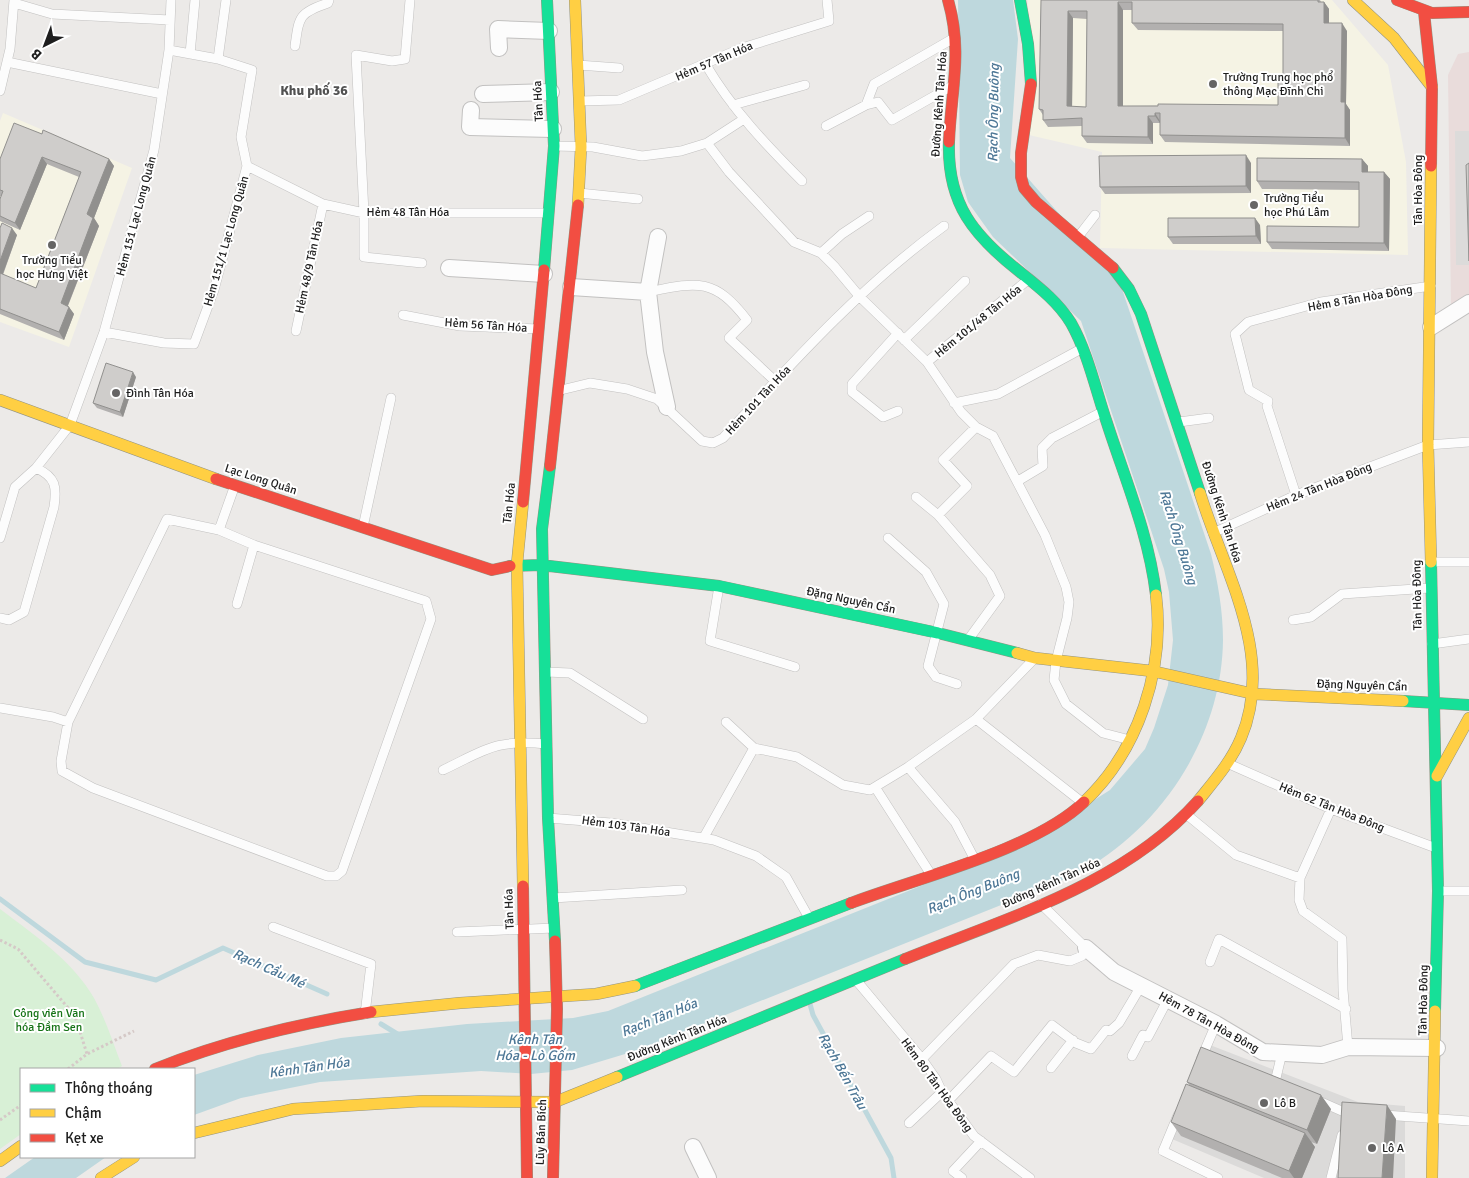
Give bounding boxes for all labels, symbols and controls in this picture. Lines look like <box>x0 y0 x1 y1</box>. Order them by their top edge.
north arrow <box>20 20 70 70</box>
street label: Hẻm 57 Tân Hóa <box>673 38 755 85</box>
text: B <box>27 45 46 63</box>
street label: Đường Kênh Tân Hóa <box>928 51 951 157</box>
water label: Rạch Ông Buông <box>984 62 1003 162</box>
place label: Trường Trung học phổ thông Mạc Đĩnh Chi <box>1223 70 1333 99</box>
marker: Trường Trung học phổ thông Mạc Đĩnh Chi <box>1207 78 1219 90</box>
street label: Tân Hóa <box>530 80 547 122</box>
district label: Khu phố 36 <box>280 82 348 99</box>
street label: Hẻm 151 Lạc Long Quân <box>113 154 160 278</box>
street label: Tân Hòa Đông <box>1411 155 1426 225</box>
street label: Hẻm 151/1 Lạc Long Quân <box>201 174 252 308</box>
place label: Trường Tiểu học Phú Lâm <box>1264 191 1329 220</box>
marker: Trường Tiểu học Phú Lâm <box>1248 199 1260 211</box>
street label: Hẻm 48 Tân Hóa <box>367 205 449 220</box>
street label: Hẻm 48/9 Tân Hóa <box>292 219 327 315</box>
marker: Trường Tiểu học Hưng Việt <box>46 239 58 251</box>
place label: Trường Tiểu học Hưng Việt <box>16 253 88 282</box>
street label: Hẻm 101/48 Tân Hóa <box>932 282 1025 361</box>
street label: Hẻm 8 Tân Hòa Đông <box>1307 282 1414 315</box>
street label: Hẻm 56 Tân Hóa <box>444 315 528 336</box>
street label: Hẻm 101 Tân Hóa <box>722 363 794 438</box>
place label: Đình Tân Hóa <box>126 386 194 401</box>
marker: Đình Tân Hóa <box>110 387 122 399</box>
street label: Đường Kênh Tân Hóa <box>1198 459 1245 565</box>
street label: Hẻm 24 Tân Hòa Đông <box>1264 459 1374 516</box>
street label: Lạc Long Quân <box>223 461 299 498</box>
street label: Tân Hóa <box>500 482 519 524</box>
water label: Rạch Ông Buông <box>1156 488 1202 588</box>
street label: Tân Hòa Đông <box>1409 560 1426 630</box>
street label: Đặng Nguyên Cẩn <box>805 584 897 617</box>
street label: Đặng Nguyên Cẩn <box>1316 676 1408 695</box>
street label: Hẻm 62 Tân Hòa Đông <box>1277 779 1387 836</box>
street label: Hẻm 103 Tân Hóa <box>581 813 671 840</box>
street label: Đường Kênh Tân Hóa <box>1000 855 1103 912</box>
water label: Rạch Ông Buông <box>924 865 1023 918</box>
street label: Tân Hóa <box>501 888 518 930</box>
water label: Rạch Cầu Mé <box>230 945 308 992</box>
street label: Tân Hòa Đông <box>1415 965 1432 1035</box>
street label: Hẻm 78 Tân Hòa Đông <box>1156 989 1262 1056</box>
water label: Rạch Tân Hóa <box>619 994 701 1040</box>
park label: Công viên Văn hóa Đầm Sen <box>13 1006 85 1035</box>
street label: Đường Kênh Tân Hóa <box>625 1012 729 1065</box>
water label: Rạch Bến Trâu <box>815 1030 871 1114</box>
water label: Kênh Tân Hóa - Lò Gốm <box>495 1031 576 1064</box>
street label: Hẻm 80 Tân Hòa Đông <box>897 1035 976 1135</box>
water label: Kênh Tân Hóa <box>268 1053 351 1082</box>
legend <box>20 1068 195 1158</box>
text: Thông thoáng <box>65 1079 153 1097</box>
place label: Lô B <box>1274 1096 1296 1111</box>
marker: Lô B <box>1258 1097 1270 1109</box>
street label: Lũy Bán Bích <box>533 1099 550 1165</box>
text: Chậm <box>65 1104 102 1122</box>
text: Kẹt xe <box>65 1129 104 1147</box>
place label: Lô A <box>1382 1141 1405 1156</box>
marker: Lô A <box>1366 1142 1378 1154</box>

